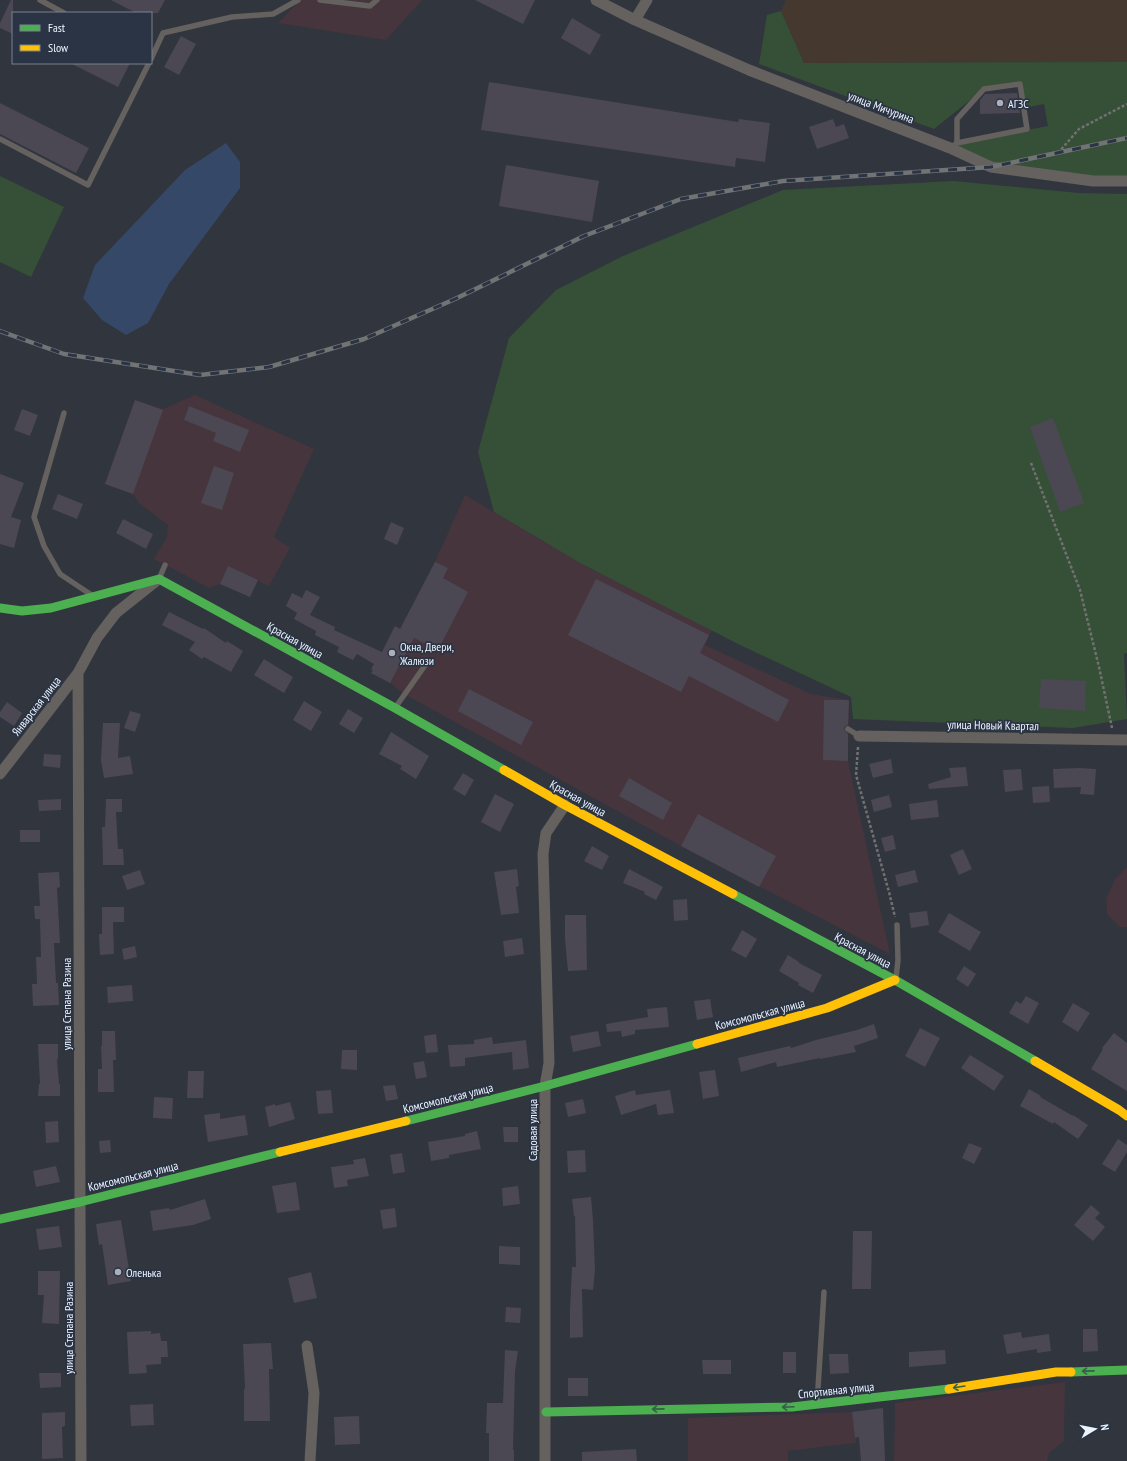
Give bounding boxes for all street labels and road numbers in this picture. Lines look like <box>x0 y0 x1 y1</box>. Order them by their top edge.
street label: улица Мичурина <box>846 87 916 127</box>
street label: Красная улица <box>264 618 326 662</box>
street label: Январская улица <box>8 673 64 739</box>
street label: улица Новый Квартал <box>947 717 1039 733</box>
street label: Красная улица <box>547 776 609 820</box>
street label: Красная улица <box>832 929 894 971</box>
street label: улица Степана Разина <box>59 958 74 1050</box>
street label: Комсомольская улица <box>713 995 807 1033</box>
street label: Комсомольская улица <box>401 1080 495 1116</box>
street label: Садовая улица <box>525 1099 540 1161</box>
street label: Комсомольская улица <box>86 1158 180 1194</box>
street label: улица Степана Разина <box>61 1282 76 1374</box>
street label: Спортивная улица <box>797 1379 875 1401</box>

